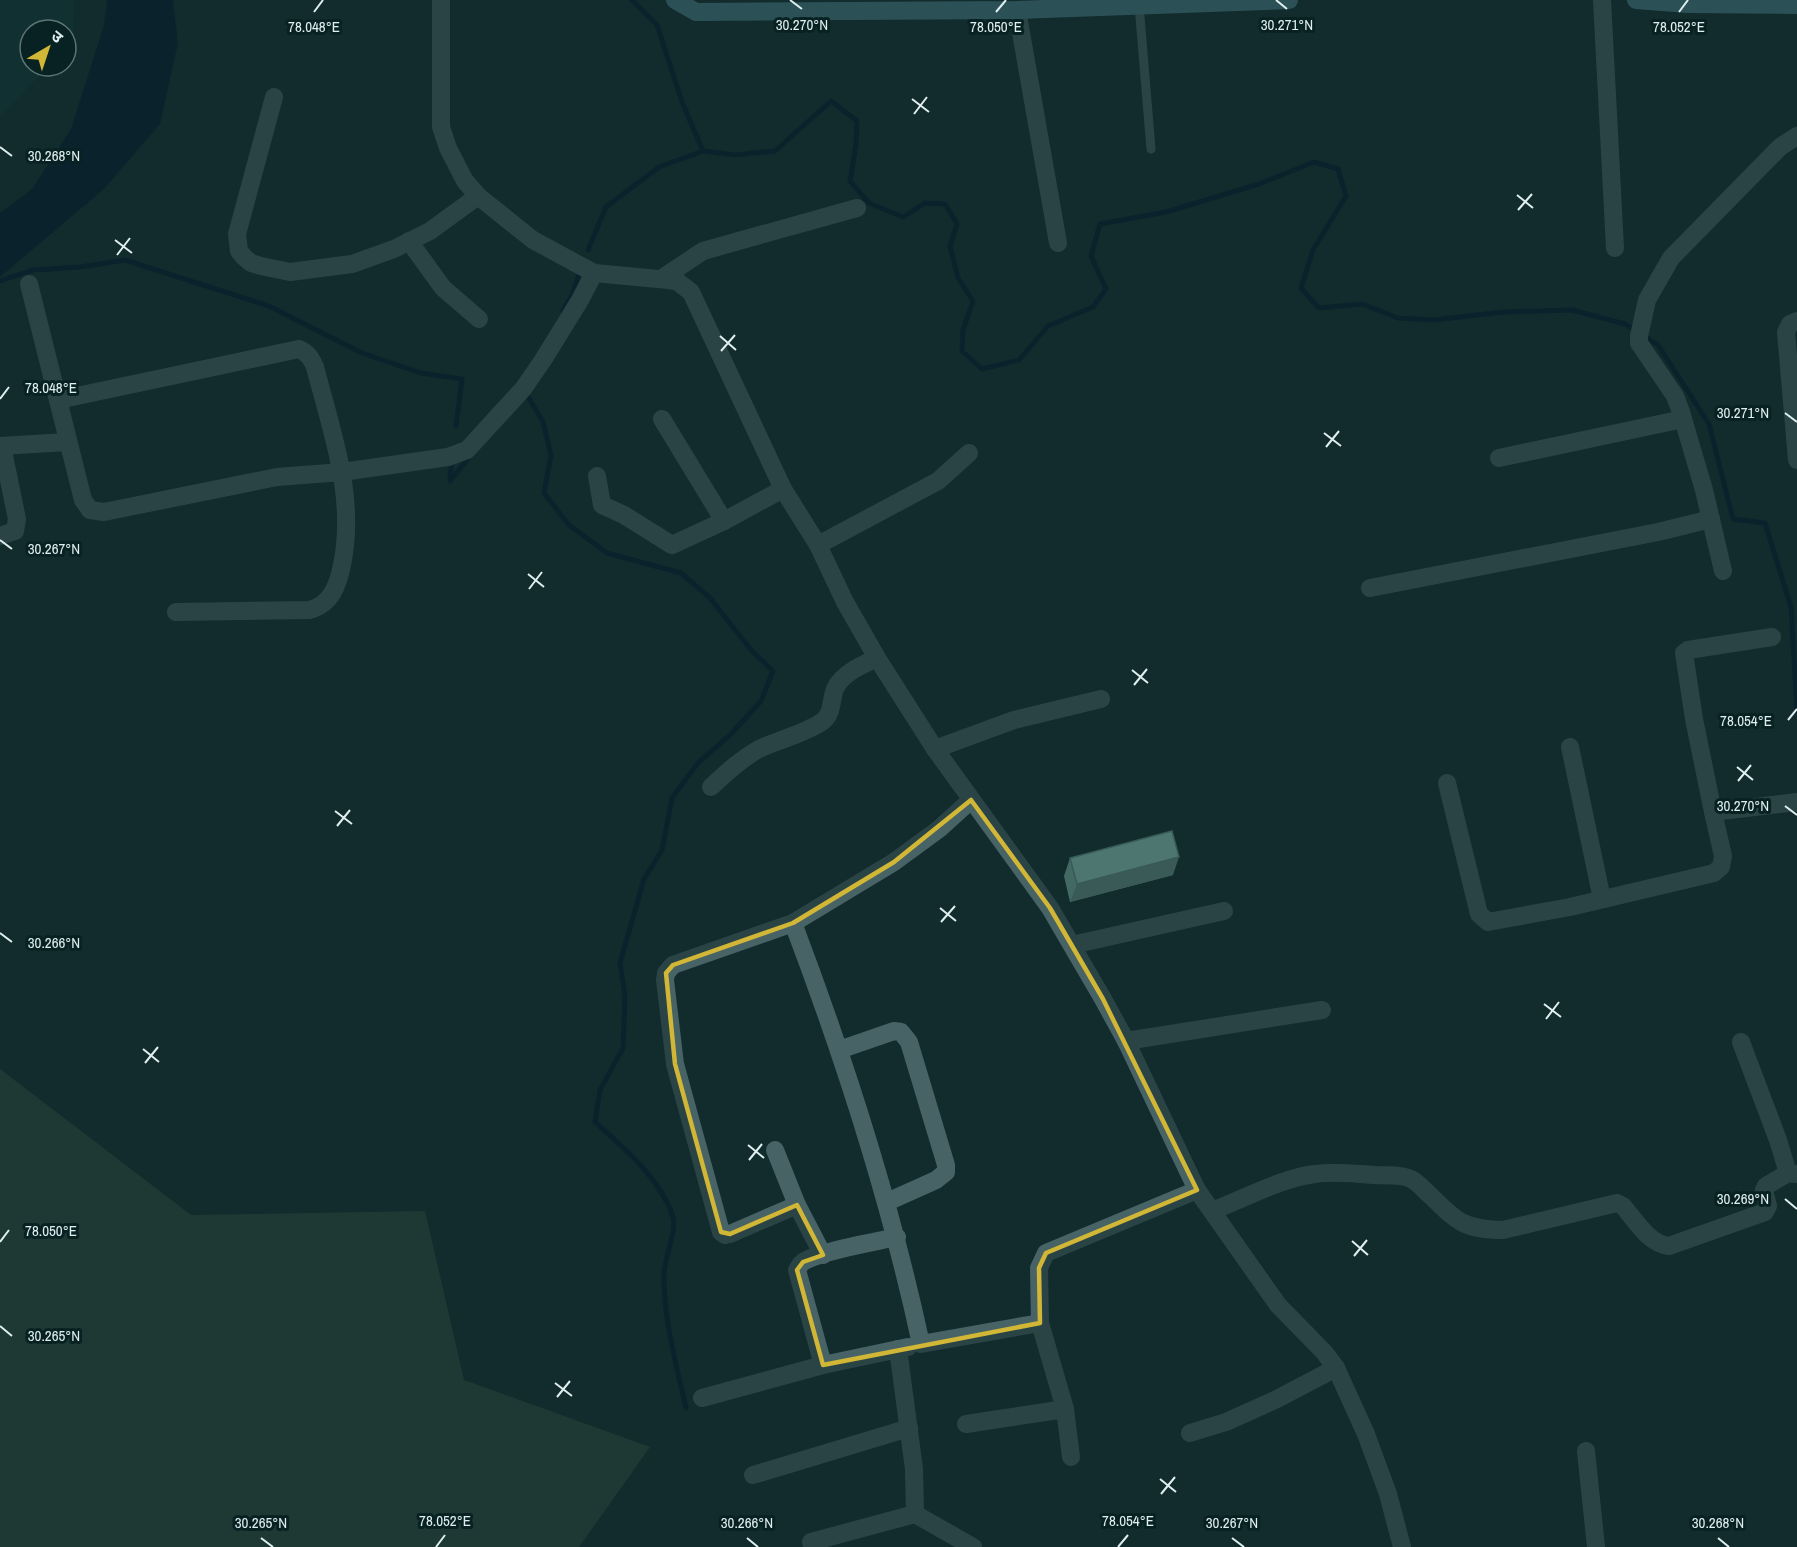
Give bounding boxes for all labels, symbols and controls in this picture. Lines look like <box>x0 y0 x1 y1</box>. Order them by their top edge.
text: 30.270°N <box>776 14 828 35</box>
text: 30.271°N <box>1261 14 1313 35</box>
text: 78.048°E <box>288 16 340 37</box>
text: 78.050°E <box>970 16 1022 37</box>
text: 78.052°E <box>1653 16 1705 37</box>
north arrow <box>18 18 78 78</box>
text: उ <box>47 25 68 48</box>
text: 30.268°N <box>28 145 80 166</box>
text: 78.048°E <box>25 377 77 398</box>
text: 30.271°N <box>1717 402 1769 423</box>
text: 30.267°N <box>28 538 80 559</box>
text: 78.054°E <box>1720 710 1772 731</box>
text: 30.270°N <box>1717 795 1769 816</box>
text: 30.266°N <box>28 932 80 953</box>
text: 30.269°N <box>1717 1188 1769 1209</box>
text: 78.050°E <box>25 1220 77 1241</box>
text: 30.265°N <box>28 1325 80 1346</box>
text: 78.052°E <box>419 1510 471 1531</box>
text: 78.054°E <box>1102 1510 1154 1531</box>
text: 30.265°N <box>235 1512 287 1533</box>
text: 30.266°N <box>721 1512 773 1533</box>
text: 30.267°N <box>1206 1512 1258 1533</box>
text: 30.268°N <box>1692 1512 1744 1533</box>

